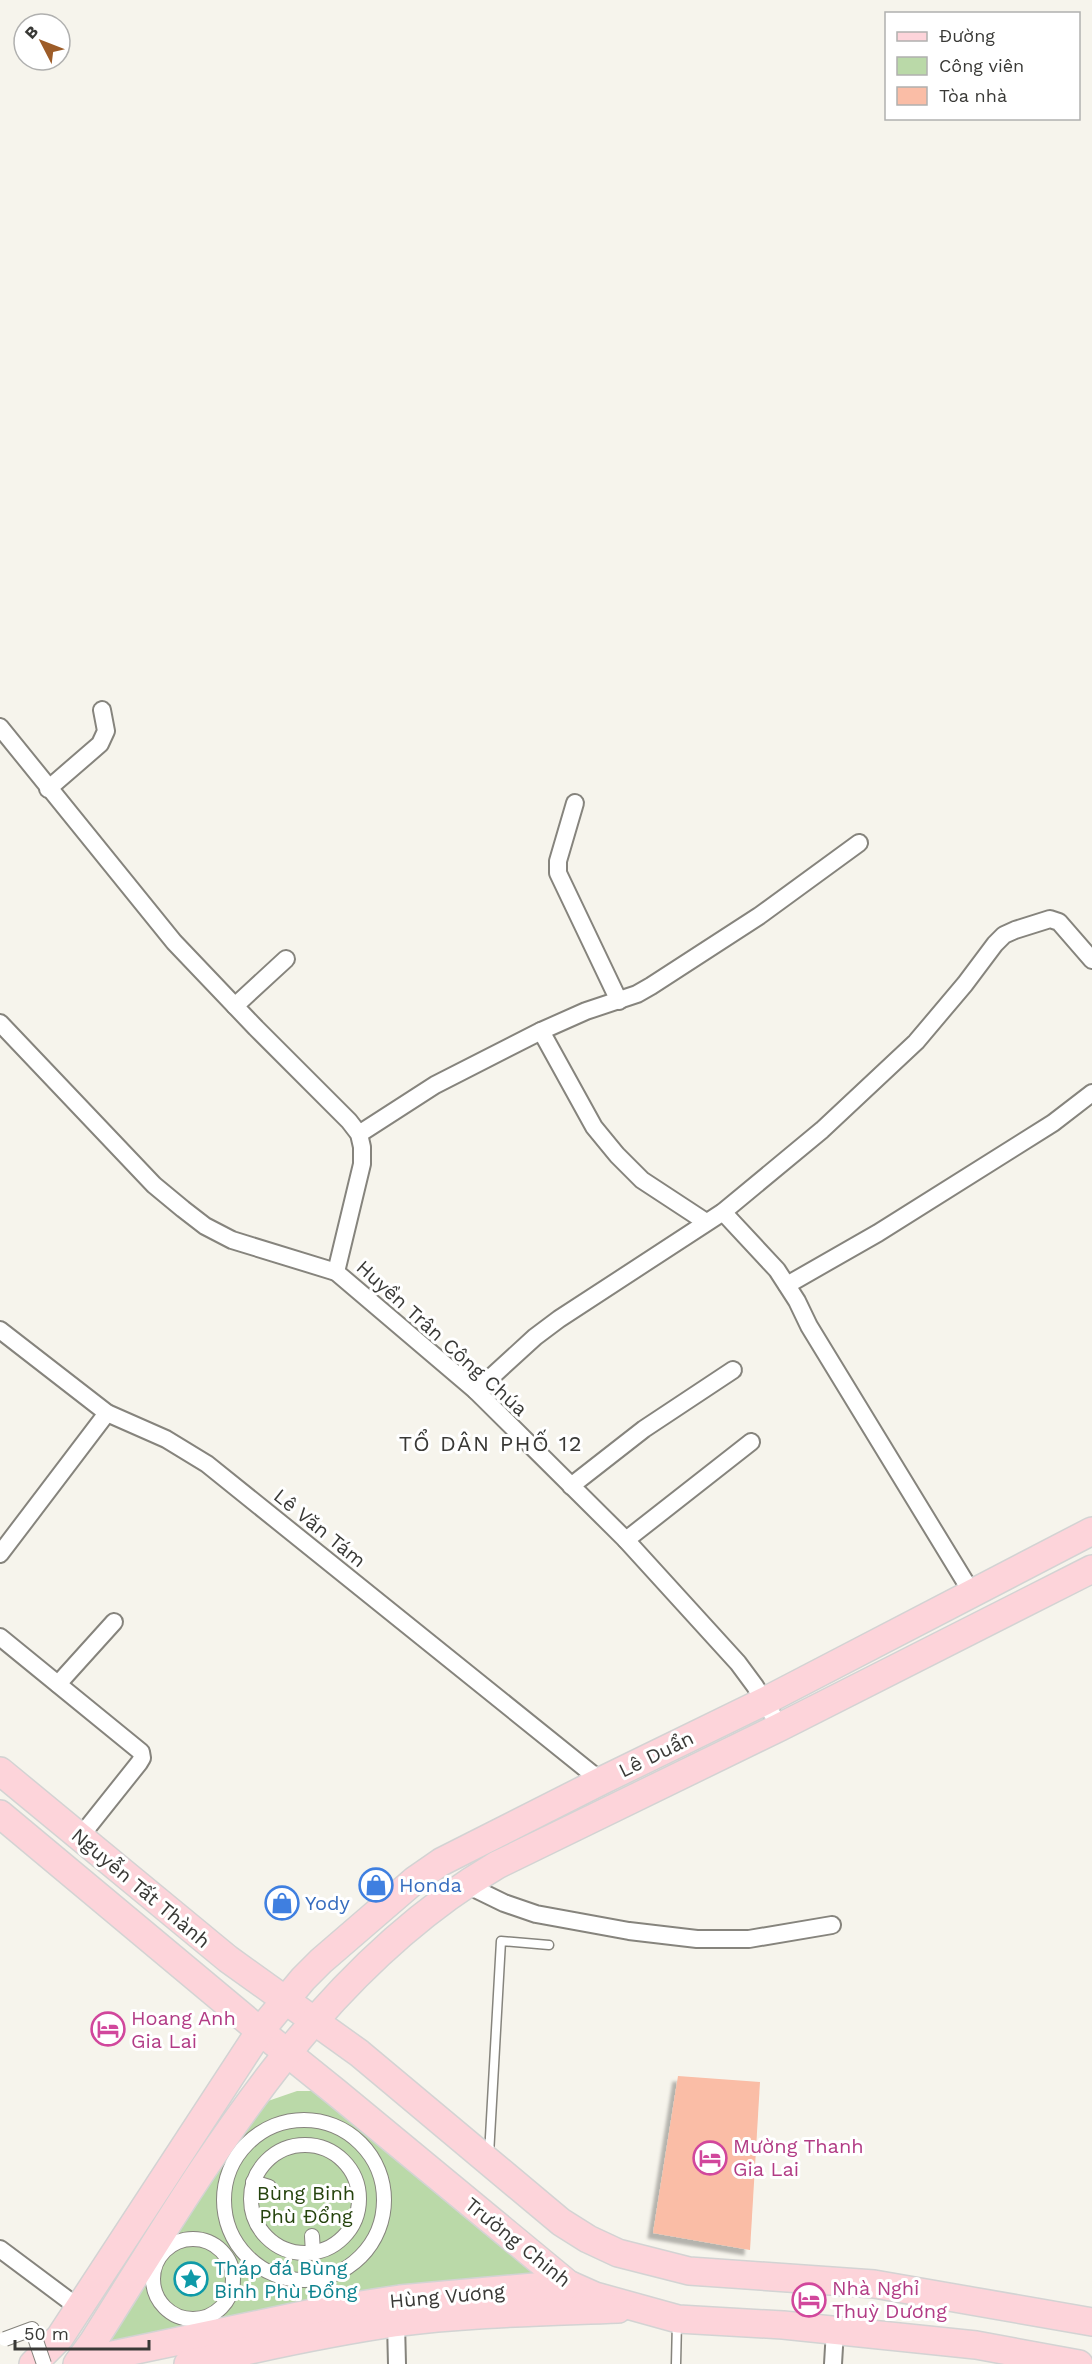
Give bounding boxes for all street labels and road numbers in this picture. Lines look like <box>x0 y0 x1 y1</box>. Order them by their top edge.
street label: Huyền Trân Công Chúa <box>352 1255 532 1421</box>
street label: Lê Văn Tám <box>269 1484 371 1572</box>
street label: Lê Duẩn <box>615 1726 697 1782</box>
street label: Nguyễn Tất Thành <box>67 1823 215 1953</box>
street label: Trường Chinh <box>460 2192 576 2292</box>
street label: Hùng Vương <box>388 2279 506 2313</box>

